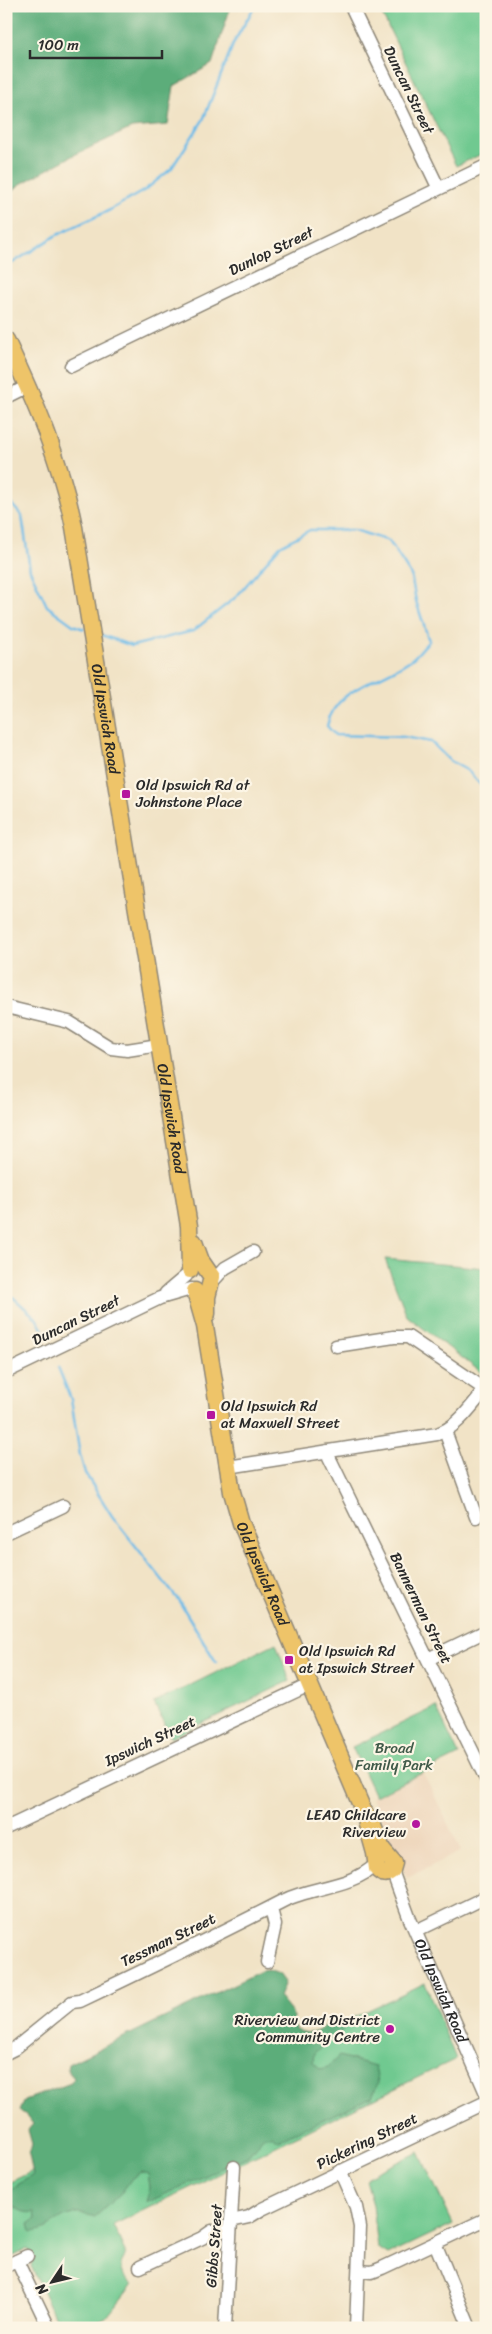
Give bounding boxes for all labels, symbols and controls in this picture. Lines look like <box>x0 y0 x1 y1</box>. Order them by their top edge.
scale bar <box>30 28 162 60</box>
text: 100 m <box>38 32 79 58</box>
street label: Duncan Street <box>376 41 442 139</box>
street label: Dunlop Street <box>224 219 319 283</box>
street label: Old Ipswich Road <box>84 662 128 777</box>
place label: Old Ipswich Rd at Johnstone Place <box>135 772 250 815</box>
marker: Old Ipswich Rd at Johnstone Place <box>120 788 132 800</box>
street label: Old Ipswich Road <box>149 1062 193 1177</box>
street label: Duncan Street <box>27 1287 125 1353</box>
place label: Old Ipswich Rd at Maxwell Street <box>221 1393 341 1436</box>
marker: Old Ipswich Rd at Maxwell Street <box>205 1409 217 1421</box>
street label: Old Ipswich Road <box>229 1517 297 1631</box>
street label: Bannerman Street <box>383 1548 460 1669</box>
place label: Old Ipswich Rd at Ipswich Street <box>299 1638 415 1681</box>
marker: Old Ipswich Rd at Ipswich Street <box>283 1654 295 1666</box>
street label: Ipswich Street <box>99 1708 200 1774</box>
park label: Broad Family Park <box>355 1735 433 1778</box>
place label: LEAD Childcare Riverview <box>307 1802 407 1845</box>
marker: LEAD Childcare Riverview <box>410 1818 422 1830</box>
street label: Tessman Street <box>116 1906 220 1974</box>
street label: Old Ipswich Road <box>407 1934 476 2048</box>
place label: Riverview and District Community Centre <box>235 2007 380 2050</box>
marker: Riverview and District Community Centre <box>384 2023 396 2035</box>
street label: Pickering Street <box>312 2105 422 2177</box>
street label: Gibbs Street <box>198 2203 230 2288</box>
north arrow <box>28 2256 78 2306</box>
text: N <box>29 2278 55 2301</box>

